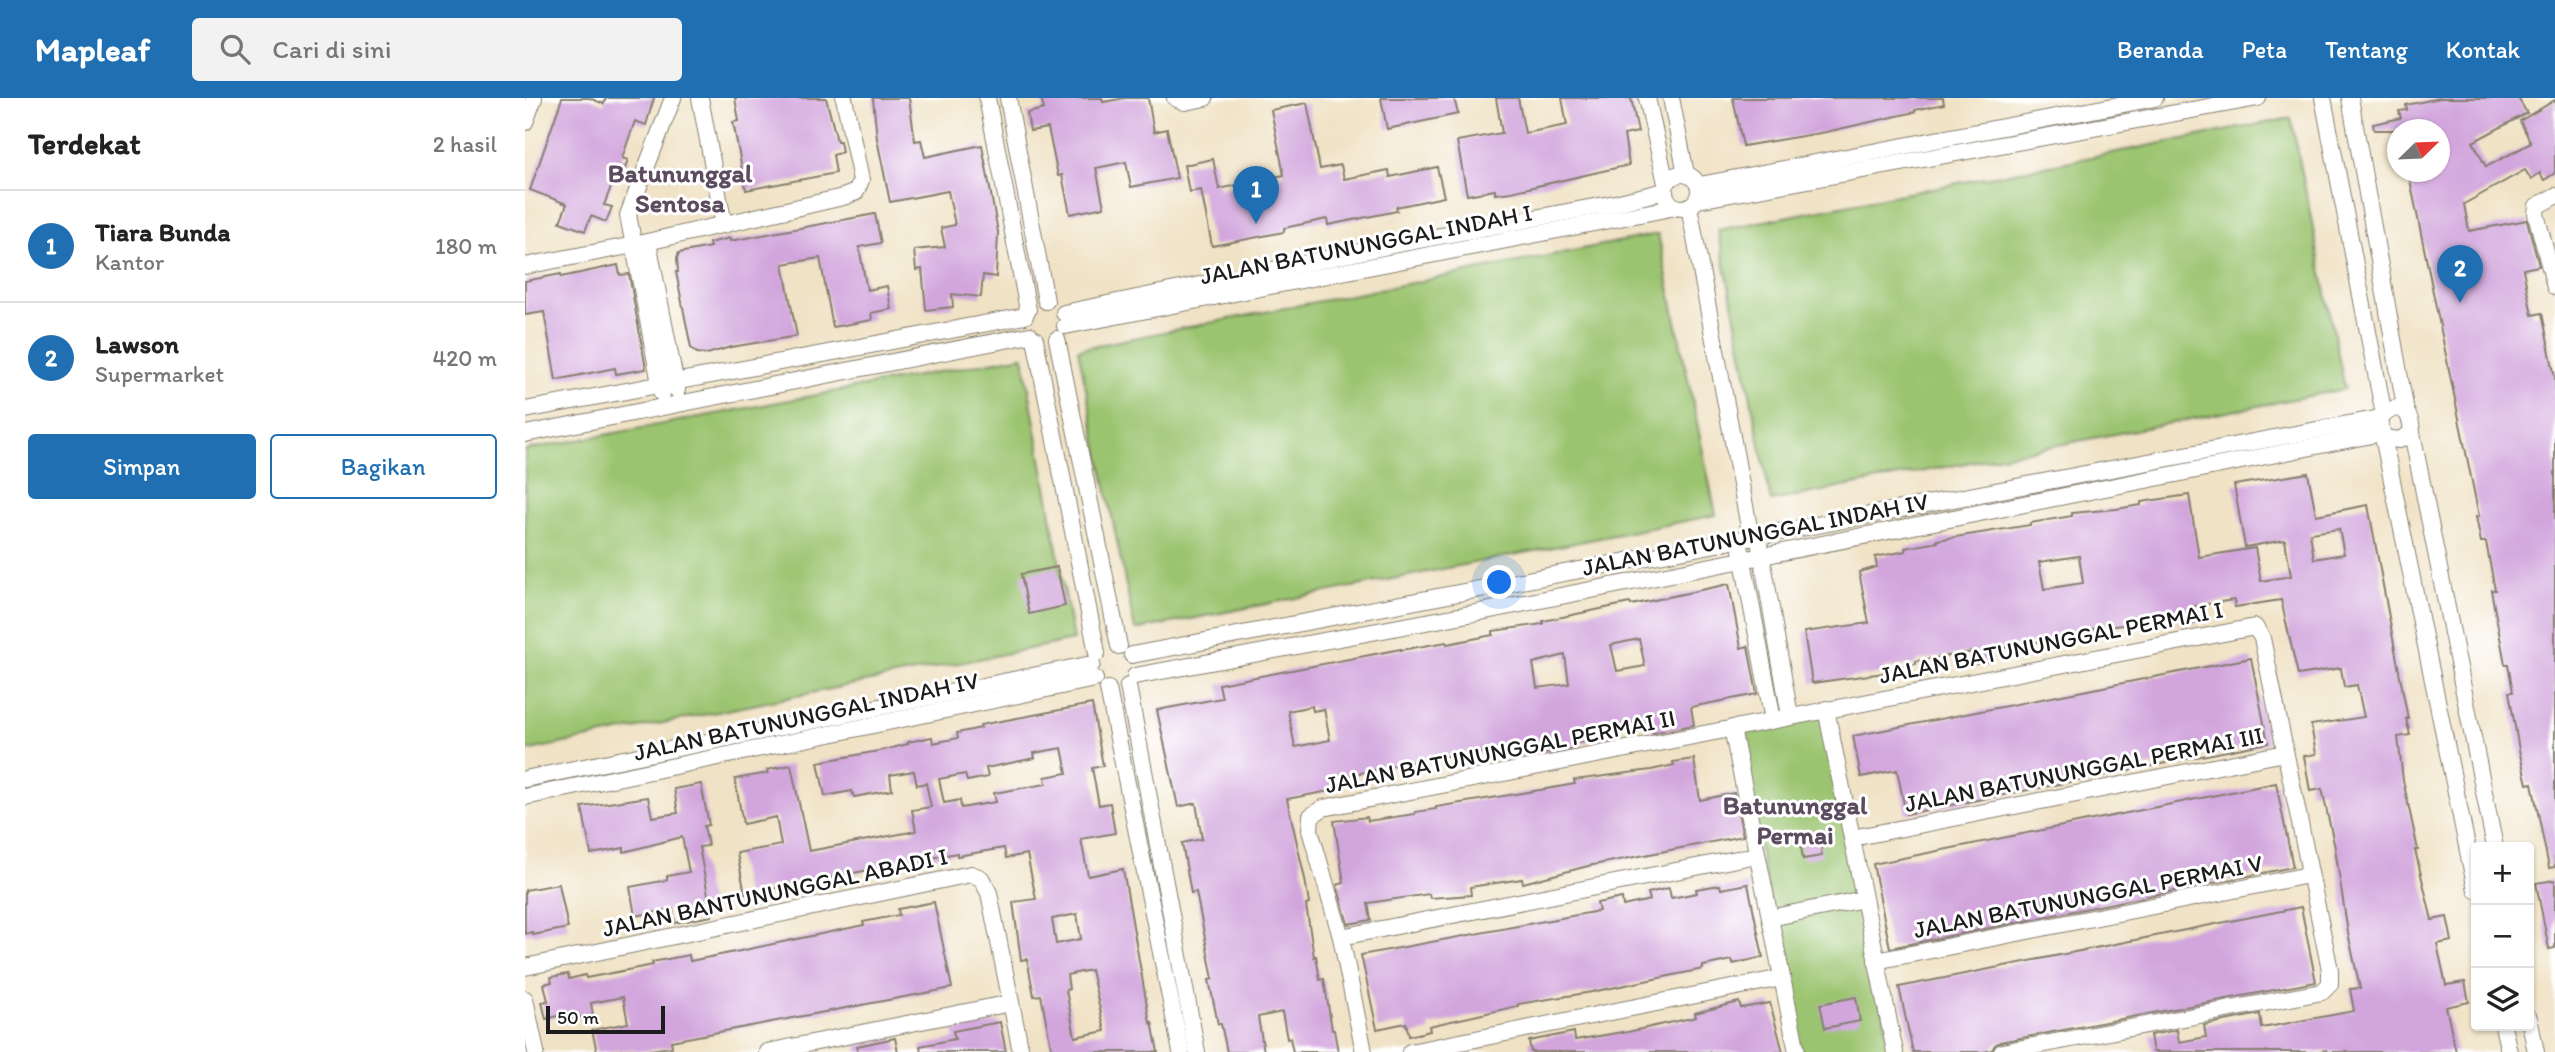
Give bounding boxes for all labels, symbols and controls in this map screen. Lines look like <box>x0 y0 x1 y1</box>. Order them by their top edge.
search box <box>192 18 682 81</box>
text: Mapleaf <box>35 30 150 69</box>
icon: search <box>216 30 254 68</box>
text: Cari di sini <box>272 33 391 65</box>
text: Beranda <box>2117 35 2204 64</box>
text: Peta <box>2242 35 2287 64</box>
text: Tentang <box>2325 35 2408 64</box>
text: Kontak <box>2446 35 2520 64</box>
north arrow <box>2387 119 2450 182</box>
text: Terdekat <box>28 125 141 162</box>
text: 2 hasil <box>433 130 497 158</box>
district label: Batununggal Sentosa <box>608 157 753 219</box>
pin: 1 <box>1233 166 1279 224</box>
street label: JALAN BATUNUNGGAL INDAH I <box>1198 198 1534 290</box>
text: Tiara Bunda <box>95 216 230 248</box>
text: 1 <box>46 232 56 260</box>
text: 180 m <box>435 232 497 260</box>
pin: 2 <box>2437 245 2483 303</box>
text: Kantor <box>95 248 164 276</box>
text: Lawson <box>95 328 179 360</box>
text: 2 <box>45 344 57 372</box>
text: 420 m <box>432 344 497 372</box>
text: Supermarket <box>95 360 224 388</box>
button: Simpan <box>28 434 256 499</box>
button: Bagikan <box>270 434 497 499</box>
street label: JALAN BATUNUNGGAL INDAH IV <box>1580 486 1930 582</box>
your location <box>1482 565 1516 599</box>
street label: JALAN BATUNUNGGAL PERMAI I <box>1877 594 2225 690</box>
street label: JALAN BATUNUNGGAL INDAH IV <box>631 665 981 767</box>
street label: JALAN BATUNUNGGAL PERMAI II <box>1323 703 1677 799</box>
street label: JALAN BATUNUNGGAL PERMAI III <box>1902 720 2266 818</box>
district label: Batununggal Permai <box>1723 789 1868 851</box>
street label: JALAN BANTUNUNGGAL ABADI I <box>600 841 950 943</box>
map controls <box>2471 842 2534 1031</box>
button: + <box>2471 842 2534 905</box>
street label: JALAN BATUNUNGGAL PERMAI V <box>1911 848 2265 944</box>
button: − <box>2471 905 2534 968</box>
button: layers <box>2471 968 2534 1031</box>
scale bar <box>546 1003 665 1035</box>
text: 50 m <box>557 1006 599 1029</box>

